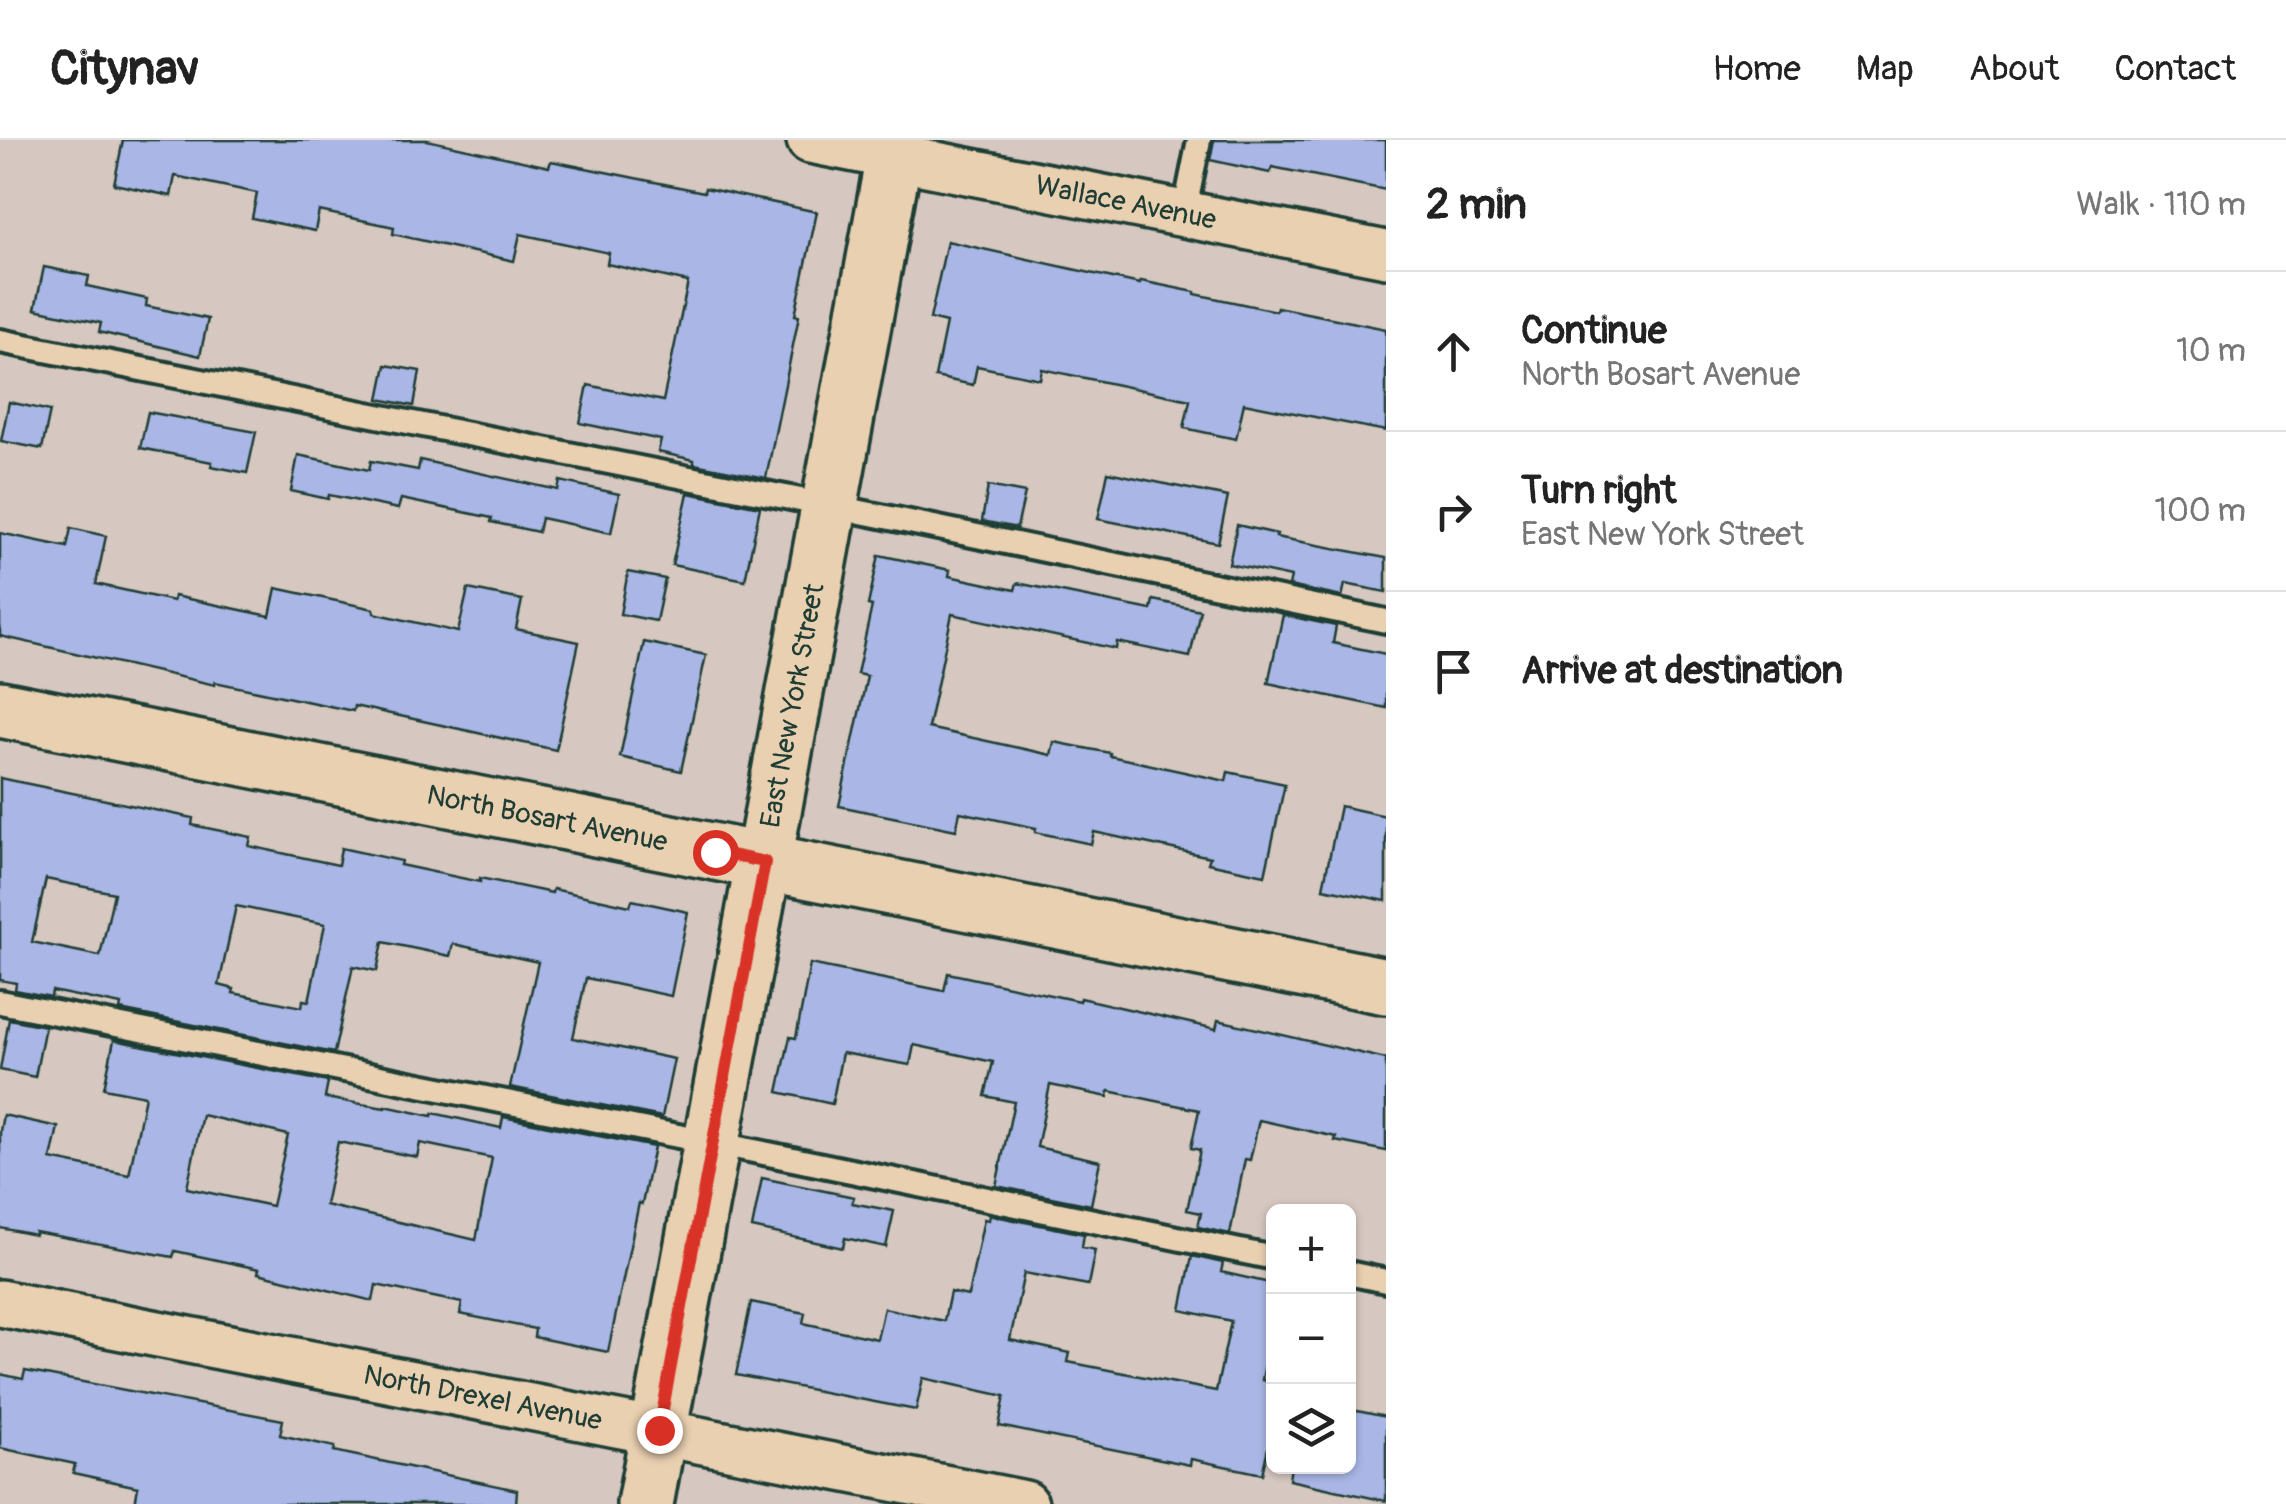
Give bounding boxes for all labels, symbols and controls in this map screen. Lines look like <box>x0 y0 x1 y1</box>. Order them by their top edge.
text: Citynav <box>50 39 199 99</box>
text: Home <box>1713 47 1801 91</box>
text: Map <box>1856 47 1914 91</box>
text: About <box>1969 47 2059 91</box>
text: Contact <box>2114 47 2236 91</box>
street label: Wallace Avenue <box>1032 168 1219 238</box>
text: 2 min <box>1426 179 1527 231</box>
text: Walk · 110 m <box>2076 185 2246 225</box>
text: Continue <box>1521 307 1667 355</box>
icon: ahead <box>1426 324 1481 379</box>
text: 10 m <box>2176 331 2246 371</box>
text: North Bosart Avenue <box>1521 355 1800 395</box>
text: Turn right <box>1521 467 1676 515</box>
icon: right <box>1426 484 1481 539</box>
text: 100 m <box>2154 491 2246 531</box>
text: East New York Street <box>1521 515 1804 555</box>
street label: East New York Street <box>753 580 832 831</box>
icon: arrive <box>1426 644 1481 699</box>
text: Arrive at destination <box>1521 647 1843 695</box>
street label: North Bosart Avenue <box>424 777 671 860</box>
route start <box>693 830 739 876</box>
map controls <box>1266 1204 1356 1474</box>
button: + <box>1266 1204 1356 1294</box>
button: − <box>1266 1294 1356 1384</box>
street label: North Drexel Avenue <box>361 1357 605 1438</box>
button: layers <box>1266 1384 1356 1474</box>
route end <box>637 1408 683 1454</box>

